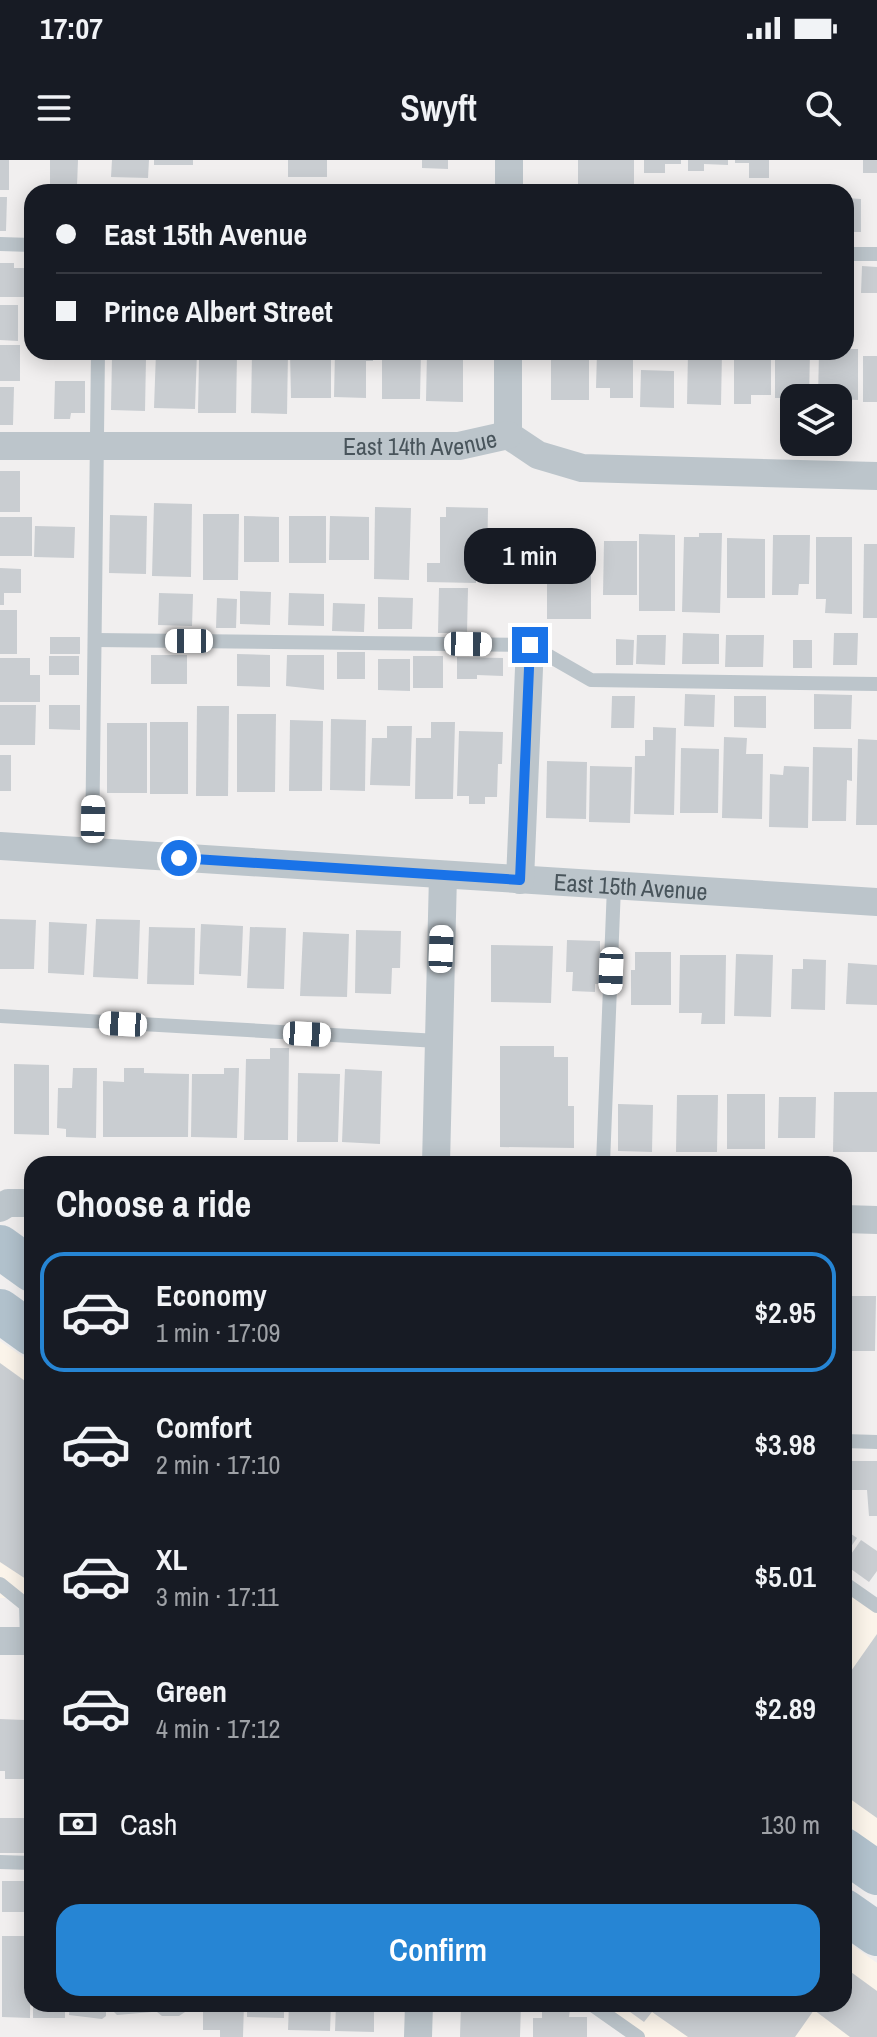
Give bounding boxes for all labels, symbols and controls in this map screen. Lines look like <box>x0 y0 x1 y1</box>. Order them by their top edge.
text: 17:07 <box>40 8 103 48</box>
text: Swyft <box>400 84 477 132</box>
icon: menu <box>32 86 76 130</box>
icon: search <box>801 86 845 130</box>
text: East 15th Avenue <box>104 214 307 254</box>
text: Prince Albert Street <box>104 291 333 331</box>
map controls <box>780 384 852 456</box>
button: layers <box>780 384 852 456</box>
street label: East 14th Avenue <box>343 422 500 462</box>
callout: 1 min <box>464 529 596 585</box>
text: 1 min <box>503 538 557 573</box>
route end <box>512 627 548 663</box>
car <box>165 629 213 653</box>
car <box>444 632 492 656</box>
car <box>81 795 105 843</box>
route start <box>161 840 197 876</box>
street label: East 15th Avenue <box>553 865 709 907</box>
car <box>428 925 454 973</box>
car <box>598 947 624 995</box>
car <box>98 1011 148 1037</box>
car <box>282 1021 332 1047</box>
text: Choose a ride <box>56 1180 251 1228</box>
text: Economy <box>156 1275 267 1315</box>
icon: car <box>60 1276 132 1348</box>
text: $2.95 <box>754 1292 816 1332</box>
text: 1 min · 17:09 <box>156 1315 280 1350</box>
text: Comfort <box>156 1407 252 1447</box>
icon: car <box>60 1408 132 1480</box>
text: $3.98 <box>754 1424 816 1464</box>
text: 2 min · 17:10 <box>156 1447 280 1482</box>
text: XL <box>156 1539 187 1579</box>
icon: car <box>60 1540 132 1612</box>
text: $5.01 <box>754 1556 816 1596</box>
text: 3 min · 17:11 <box>156 1579 279 1614</box>
text: Green <box>156 1671 227 1711</box>
icon: car <box>60 1672 132 1744</box>
text: $2.89 <box>754 1688 816 1728</box>
text: 4 min · 17:12 <box>156 1711 280 1746</box>
icon: cash <box>56 1802 100 1846</box>
text: Cash <box>120 1804 177 1844</box>
text: 130 m <box>761 1807 820 1842</box>
button: Confirm <box>56 1904 820 1996</box>

